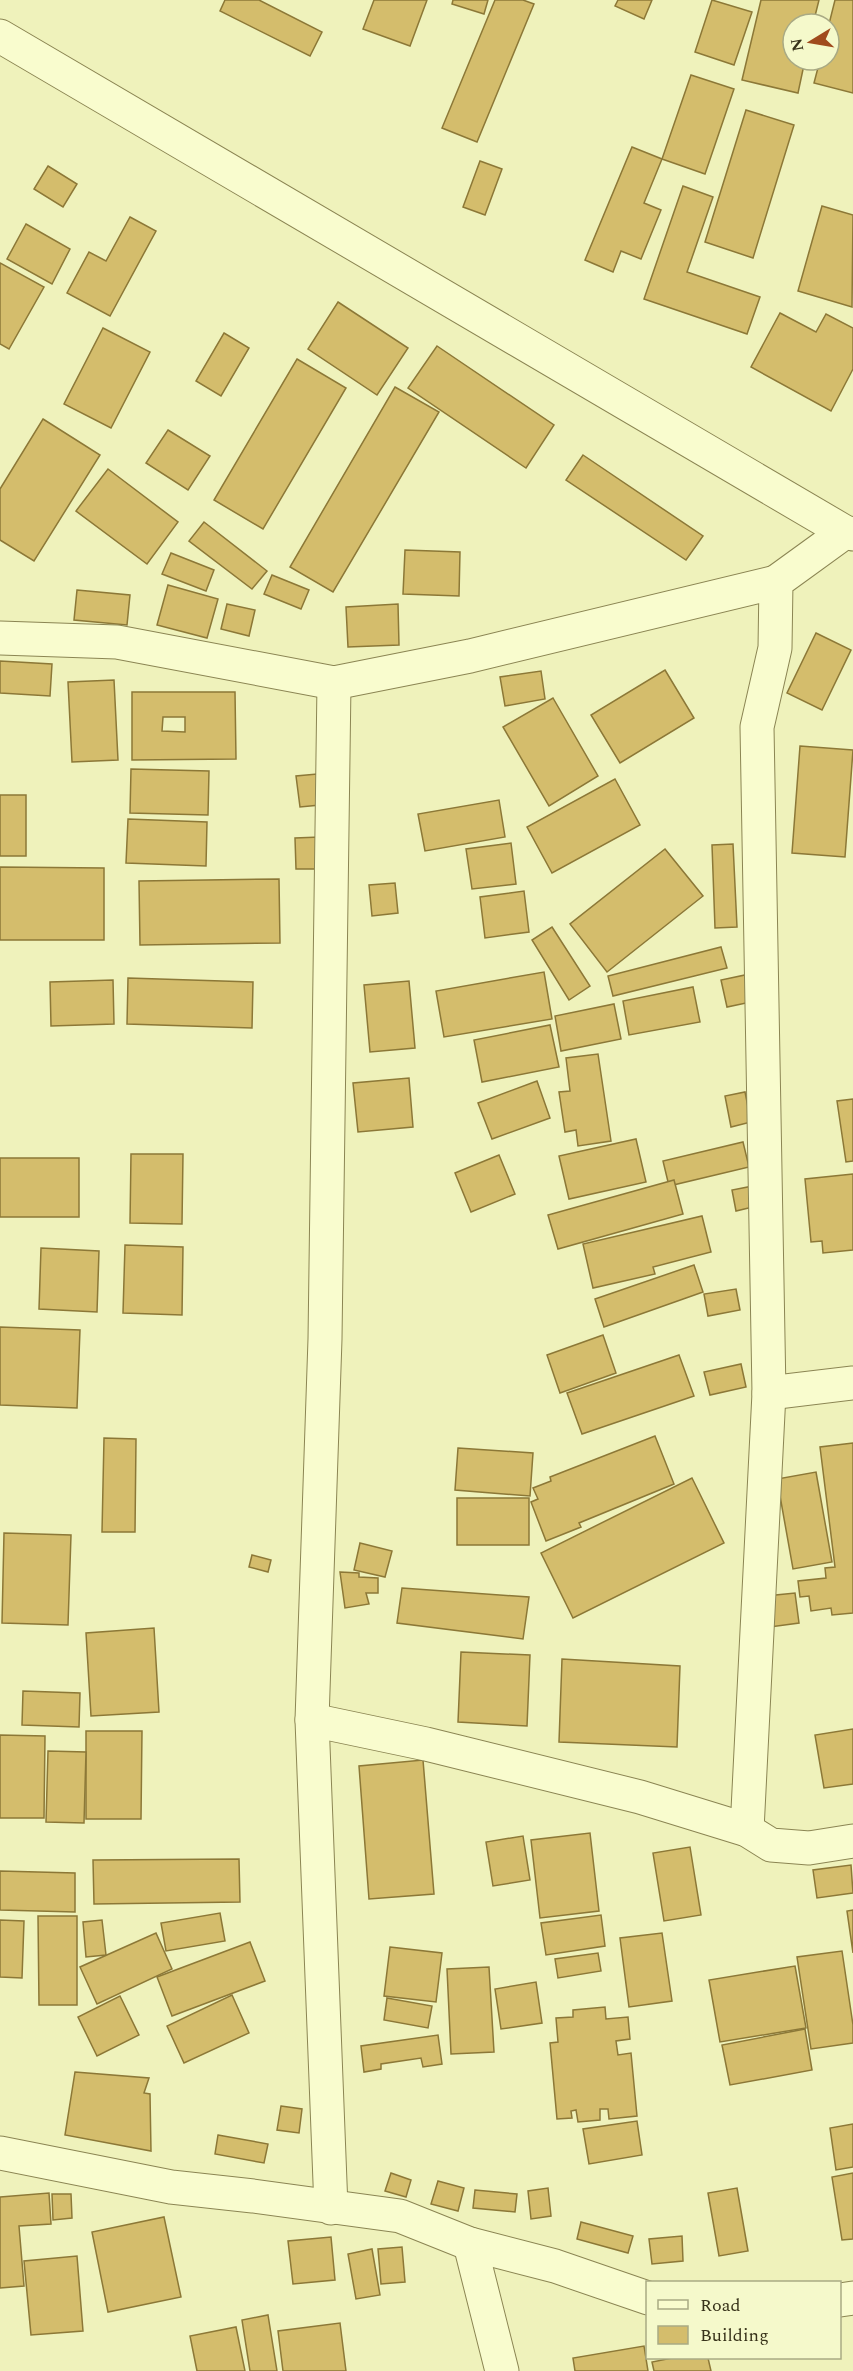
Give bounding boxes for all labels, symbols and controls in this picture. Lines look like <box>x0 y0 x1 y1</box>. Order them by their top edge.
north arrow <box>781 12 841 72</box>
text: N <box>784 36 810 53</box>
legend <box>646 2281 841 2359</box>
text: Road <box>700 2292 741 2319</box>
text: Building <box>700 2322 769 2349</box>

